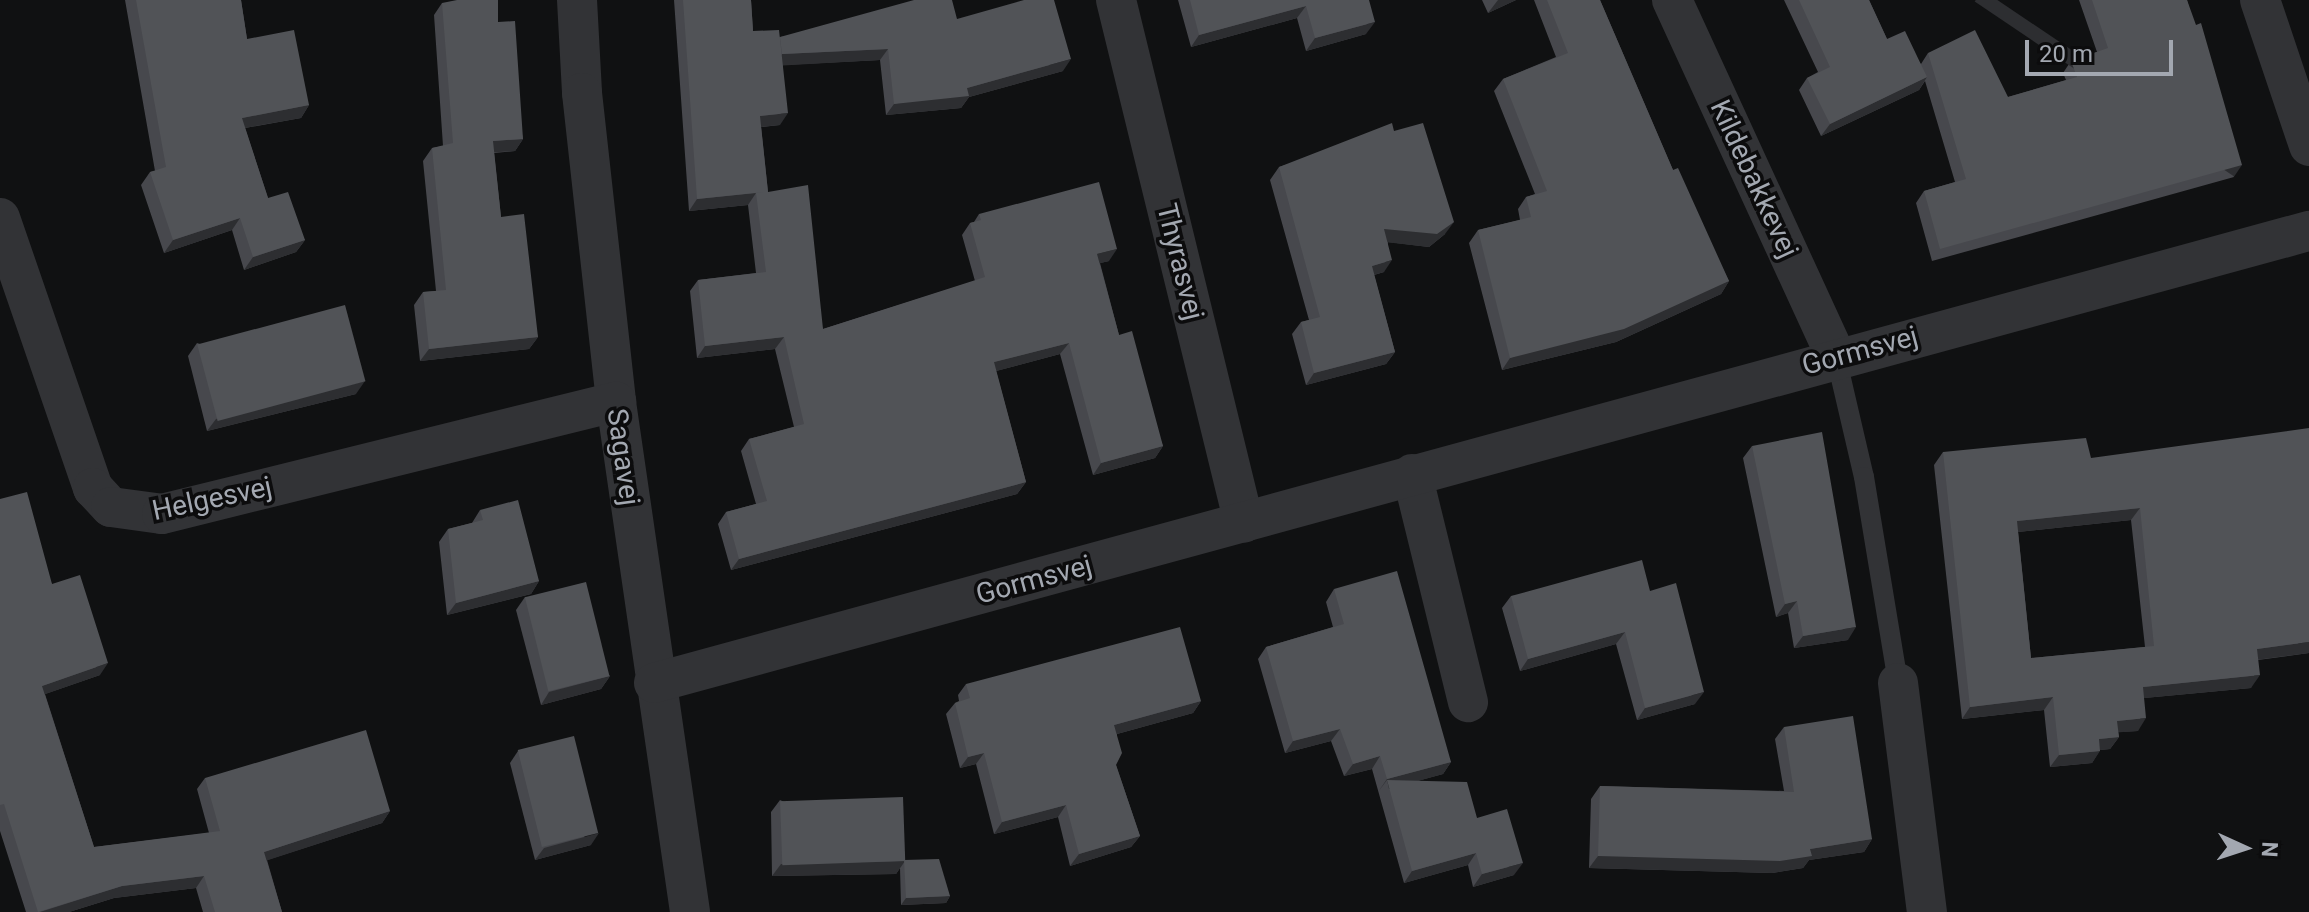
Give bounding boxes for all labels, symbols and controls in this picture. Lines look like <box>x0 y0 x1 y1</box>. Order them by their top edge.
scale bar <box>2029 24 2177 74</box>
text: 20 m <box>2039 40 2093 68</box>
street label: Kildebakkevej <box>1703 95 1805 263</box>
street label: Thyrasvej <box>1149 200 1211 324</box>
street label: Gormsvej <box>1798 319 1922 383</box>
street label: Sagavej <box>600 406 646 508</box>
street label: Helgesvej <box>149 470 275 528</box>
street label: Gormsvej <box>972 548 1096 612</box>
north arrow <box>2205 808 2285 888</box>
text: N <box>2257 841 2282 858</box>

